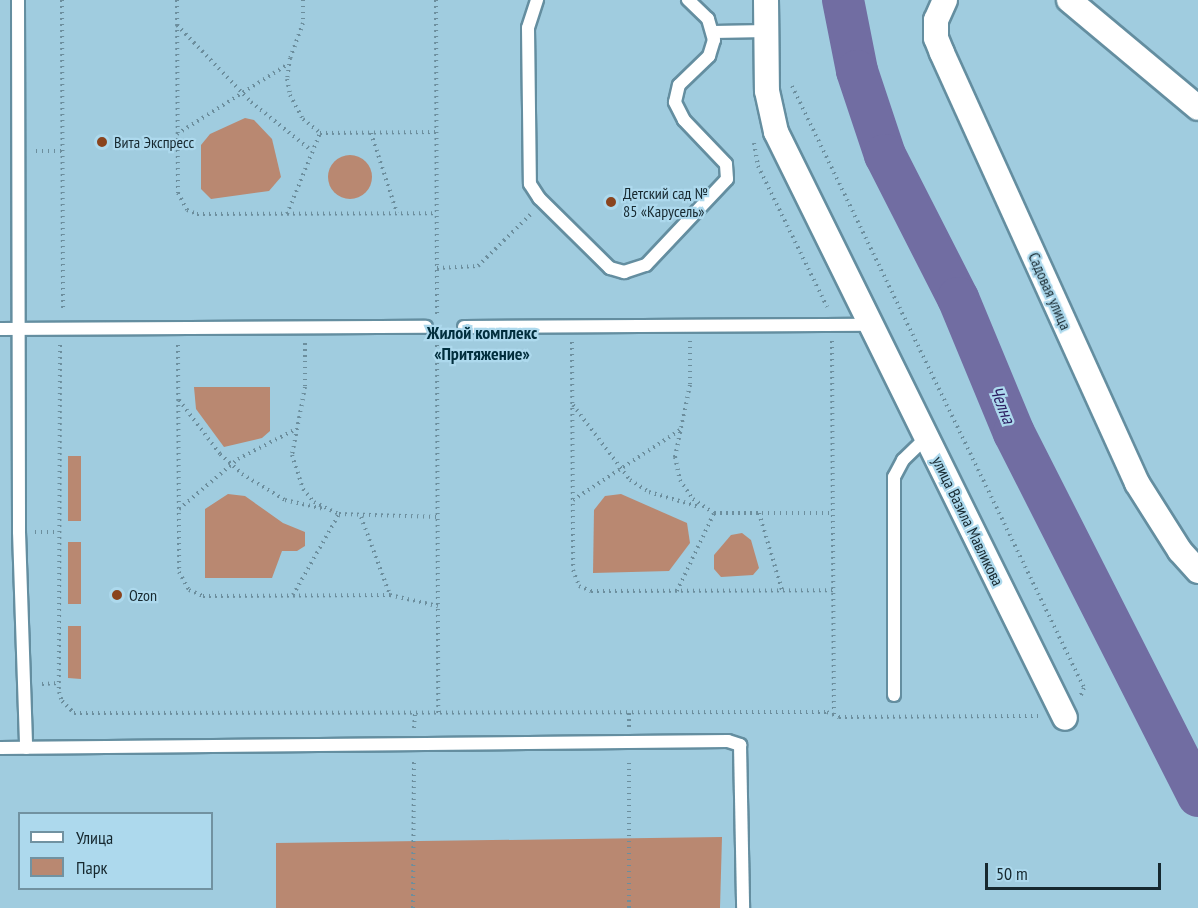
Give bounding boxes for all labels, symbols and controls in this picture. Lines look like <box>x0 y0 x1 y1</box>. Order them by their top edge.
place label: Вита Экспресс <box>114 132 194 152</box>
marker: Вита Экспресс <box>95 135 109 149</box>
place label: Детский сад № 85 «Карусель» <box>623 183 708 221</box>
marker: Детский сад № 85 «Карусель» <box>604 195 618 209</box>
street label: Садовая улица <box>1024 249 1076 333</box>
district label: Жилой комплекс «Притяжение» <box>427 323 537 366</box>
water label: Челна <box>985 383 1019 427</box>
street label: улица Вазила Мавликова <box>928 453 1008 589</box>
place label: Ozon <box>129 585 157 605</box>
marker: Ozon <box>110 588 124 602</box>
legend <box>18 812 213 890</box>
text: Улица <box>76 826 113 849</box>
scale bar <box>988 851 1164 889</box>
text: Парк <box>76 856 107 879</box>
text: 50 m <box>996 862 1028 885</box>

